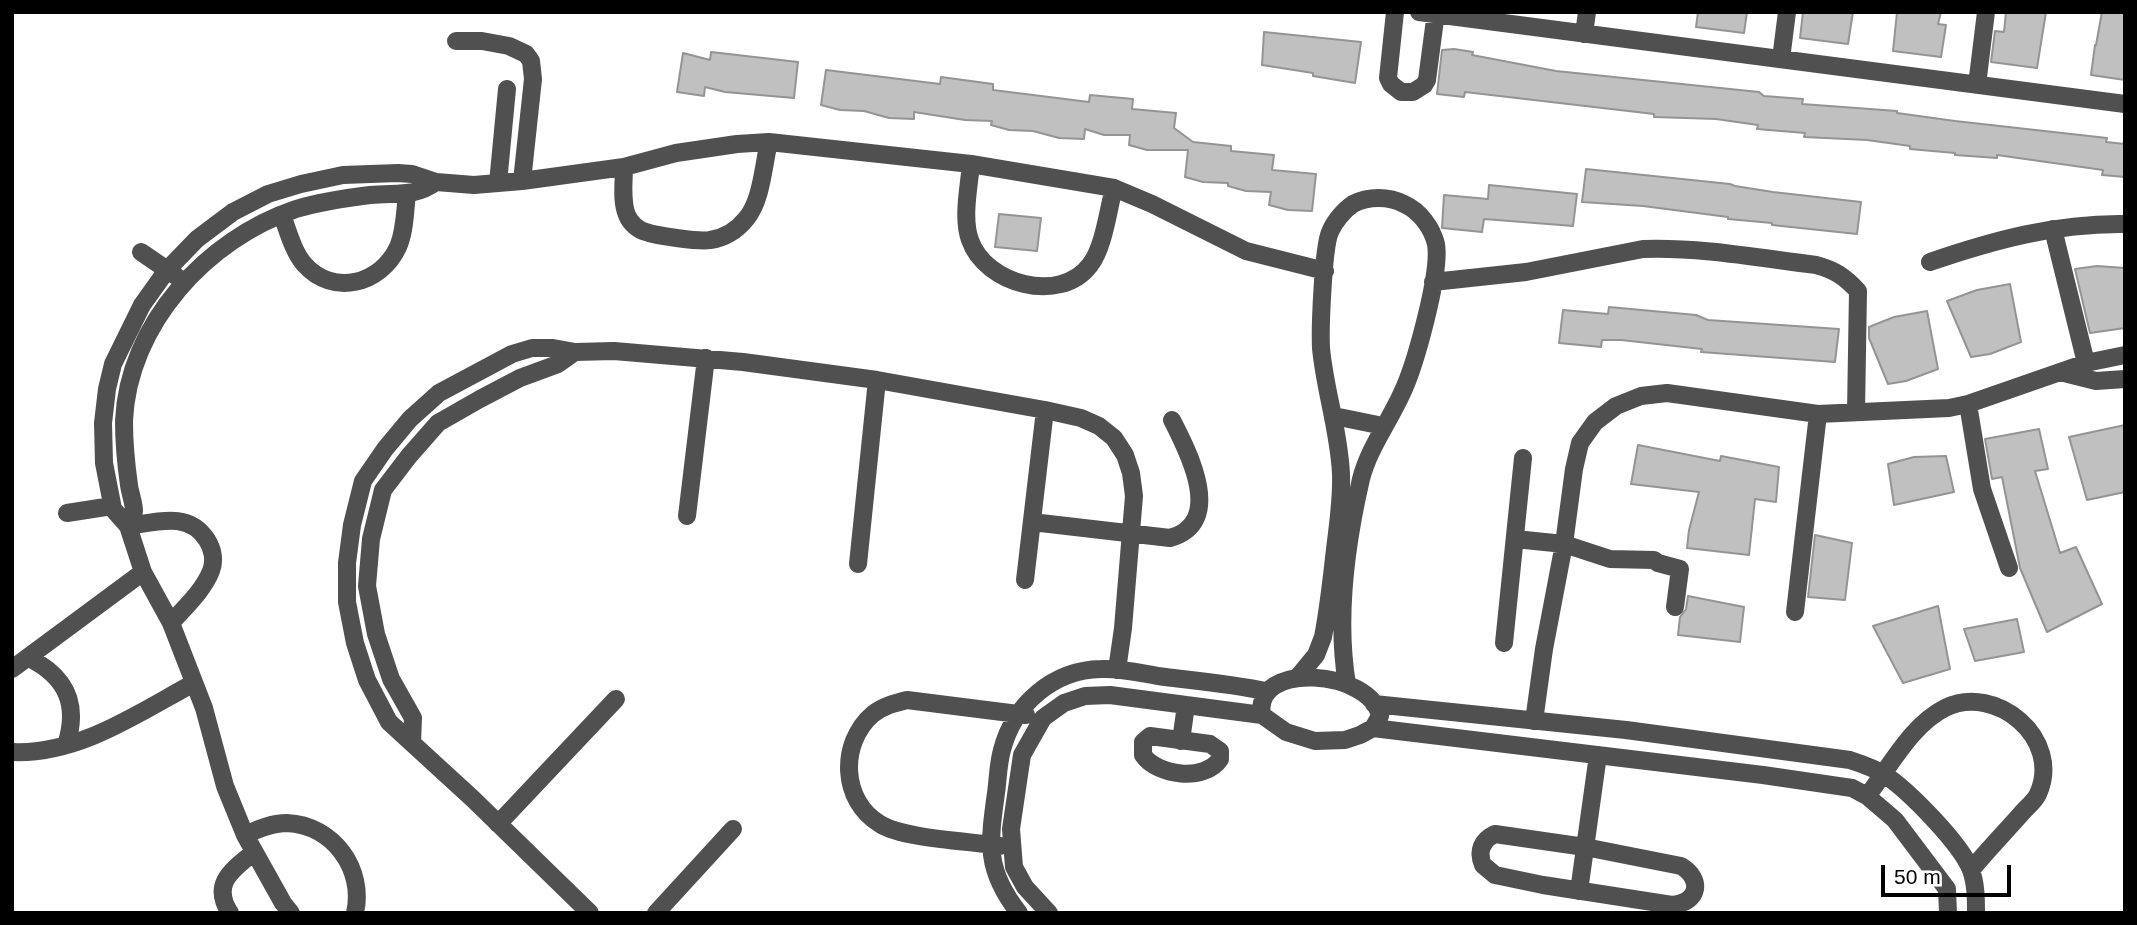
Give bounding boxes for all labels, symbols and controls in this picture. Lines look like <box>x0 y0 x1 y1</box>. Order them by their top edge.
scale bar <box>1885 852 2014 896</box>
text: 50 m <box>1894 865 1941 888</box>

